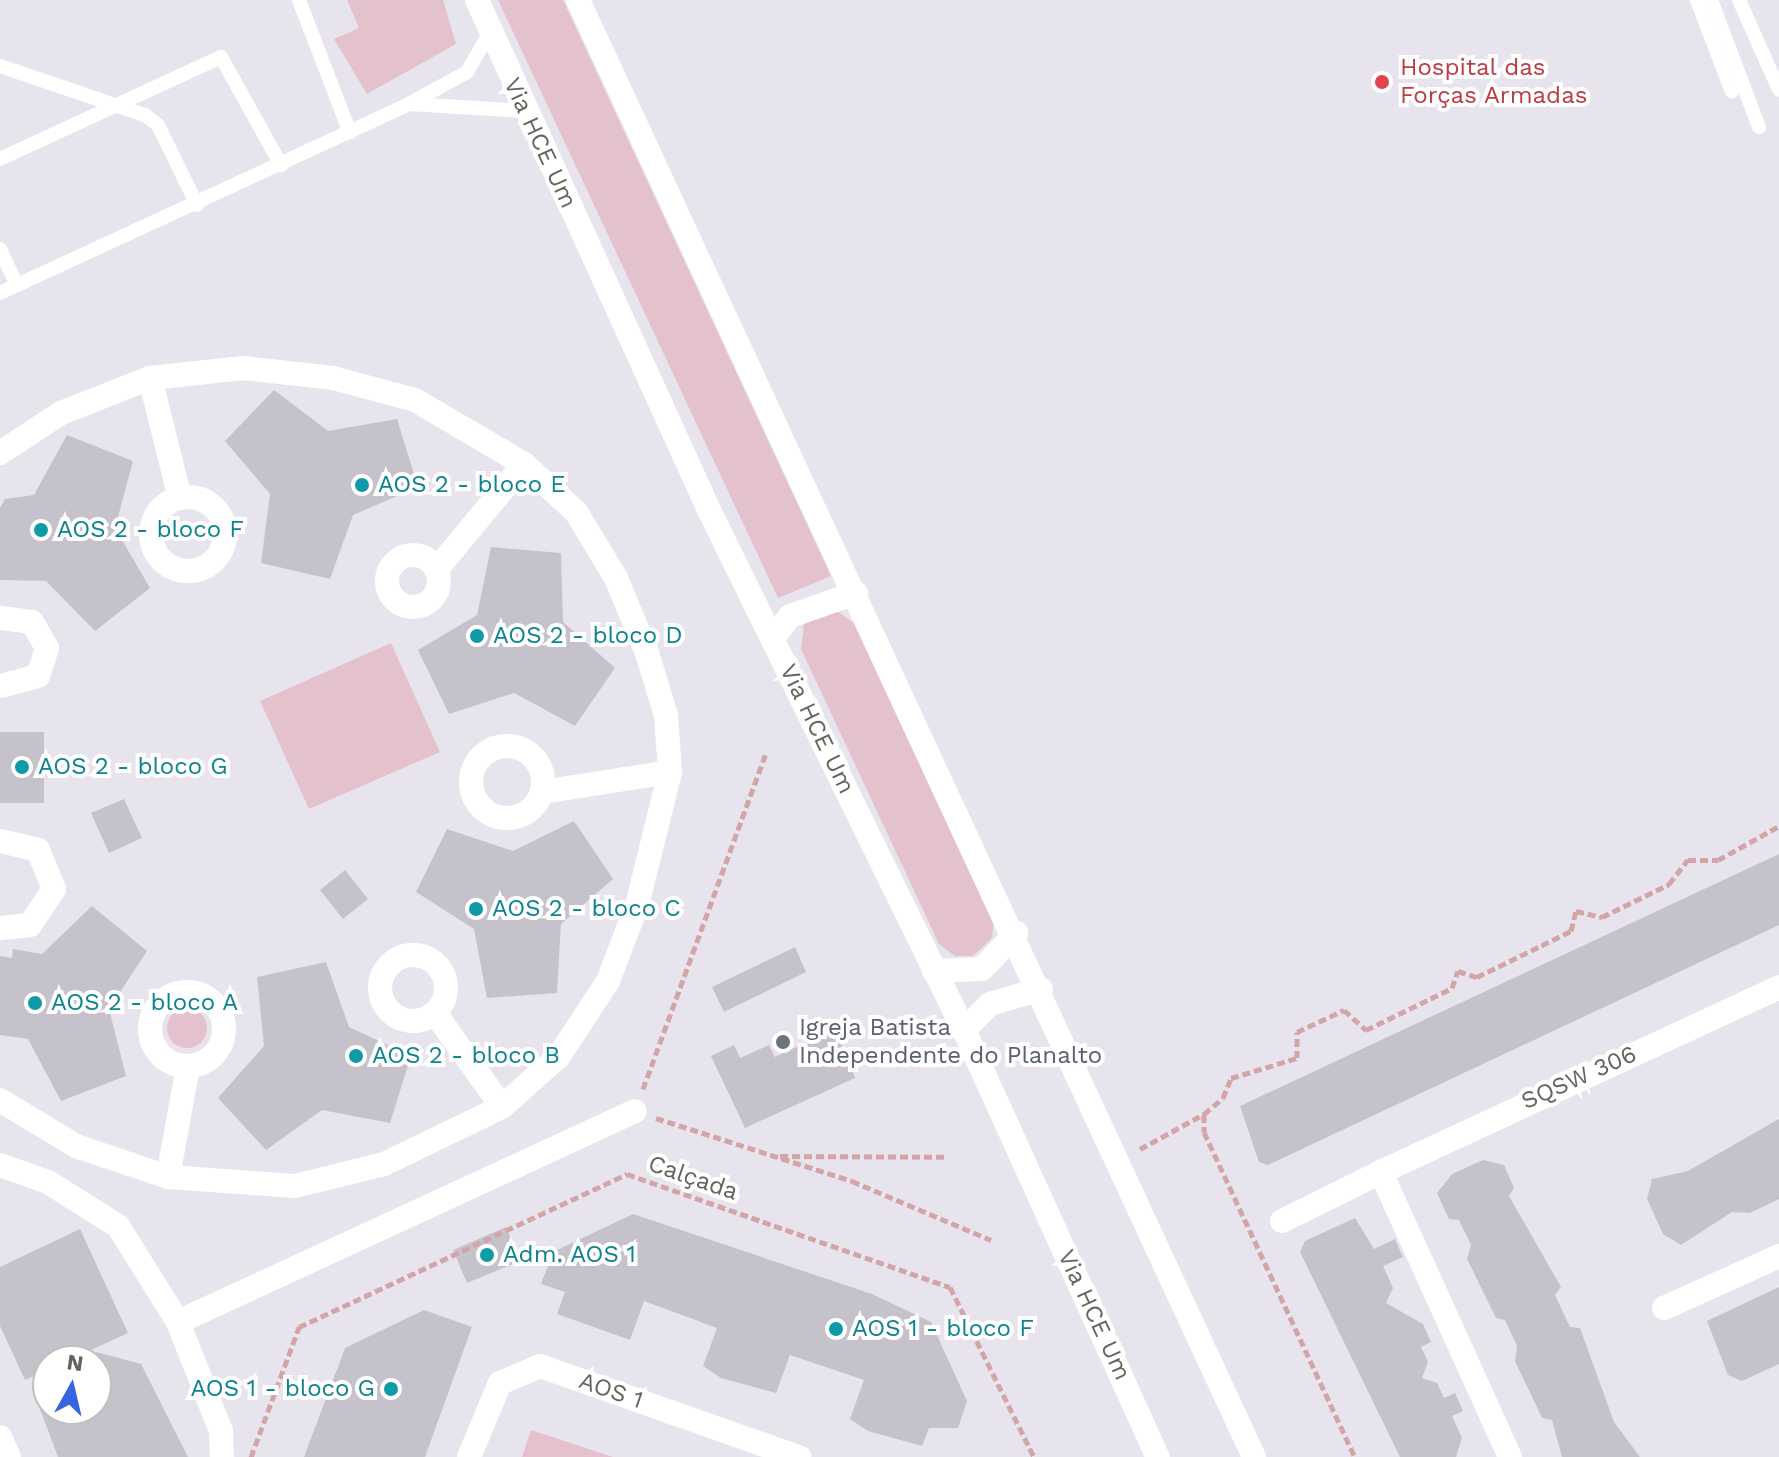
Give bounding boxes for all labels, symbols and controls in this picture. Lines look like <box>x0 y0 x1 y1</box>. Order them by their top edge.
place label: Hospital das Forças Armadas <box>1400 54 1588 110</box>
marker: Hospital das Forças Armadas <box>1371 71 1393 93</box>
street label: Via HCE Um <box>497 73 583 213</box>
place label: AOS 2 - bloco E <box>378 471 566 499</box>
marker: AOS 2 - bloco E <box>353 476 371 494</box>
place label: AOS 2 - bloco F <box>57 516 244 544</box>
marker: AOS 2 - bloco F <box>32 521 50 539</box>
place label: AOS 2 - bloco D <box>493 622 683 650</box>
marker: AOS 2 - bloco D <box>468 627 486 645</box>
street label: Via HCE Um <box>773 659 861 799</box>
place label: AOS 2 - bloco G <box>38 753 228 781</box>
marker: AOS 2 - bloco G <box>13 758 31 776</box>
place label: AOS 2 - bloco C <box>492 895 681 923</box>
marker: AOS 2 - bloco C <box>467 900 485 918</box>
place label: AOS 2 - bloco A <box>51 989 239 1017</box>
marker: AOS 2 - bloco A <box>26 994 44 1012</box>
place label: Igreja Batista Independente do Planalto <box>799 1014 1102 1070</box>
marker: Igreja Batista Independente do Planalto <box>774 1033 792 1051</box>
street label: SQSW 306 <box>1517 1040 1641 1116</box>
place label: AOS 2 - bloco B <box>372 1042 560 1070</box>
marker: AOS 2 - bloco B <box>347 1047 365 1065</box>
street label: Calçada <box>644 1149 742 1207</box>
place label: Adm. AOS 1 <box>503 1241 637 1269</box>
street label: Via HCE Um <box>1051 1245 1137 1385</box>
marker: Adm. AOS 1 <box>478 1246 496 1264</box>
place label: AOS 1 - bloco F <box>852 1315 1034 1343</box>
marker: AOS 1 - bloco F <box>827 1320 845 1338</box>
north arrow <box>32 1345 112 1425</box>
text: N <box>65 1349 85 1376</box>
street label: AOS 1 <box>575 1367 647 1415</box>
place label: AOS 1 - bloco G <box>190 1375 375 1403</box>
marker: AOS 1 - bloco G <box>382 1380 400 1398</box>

